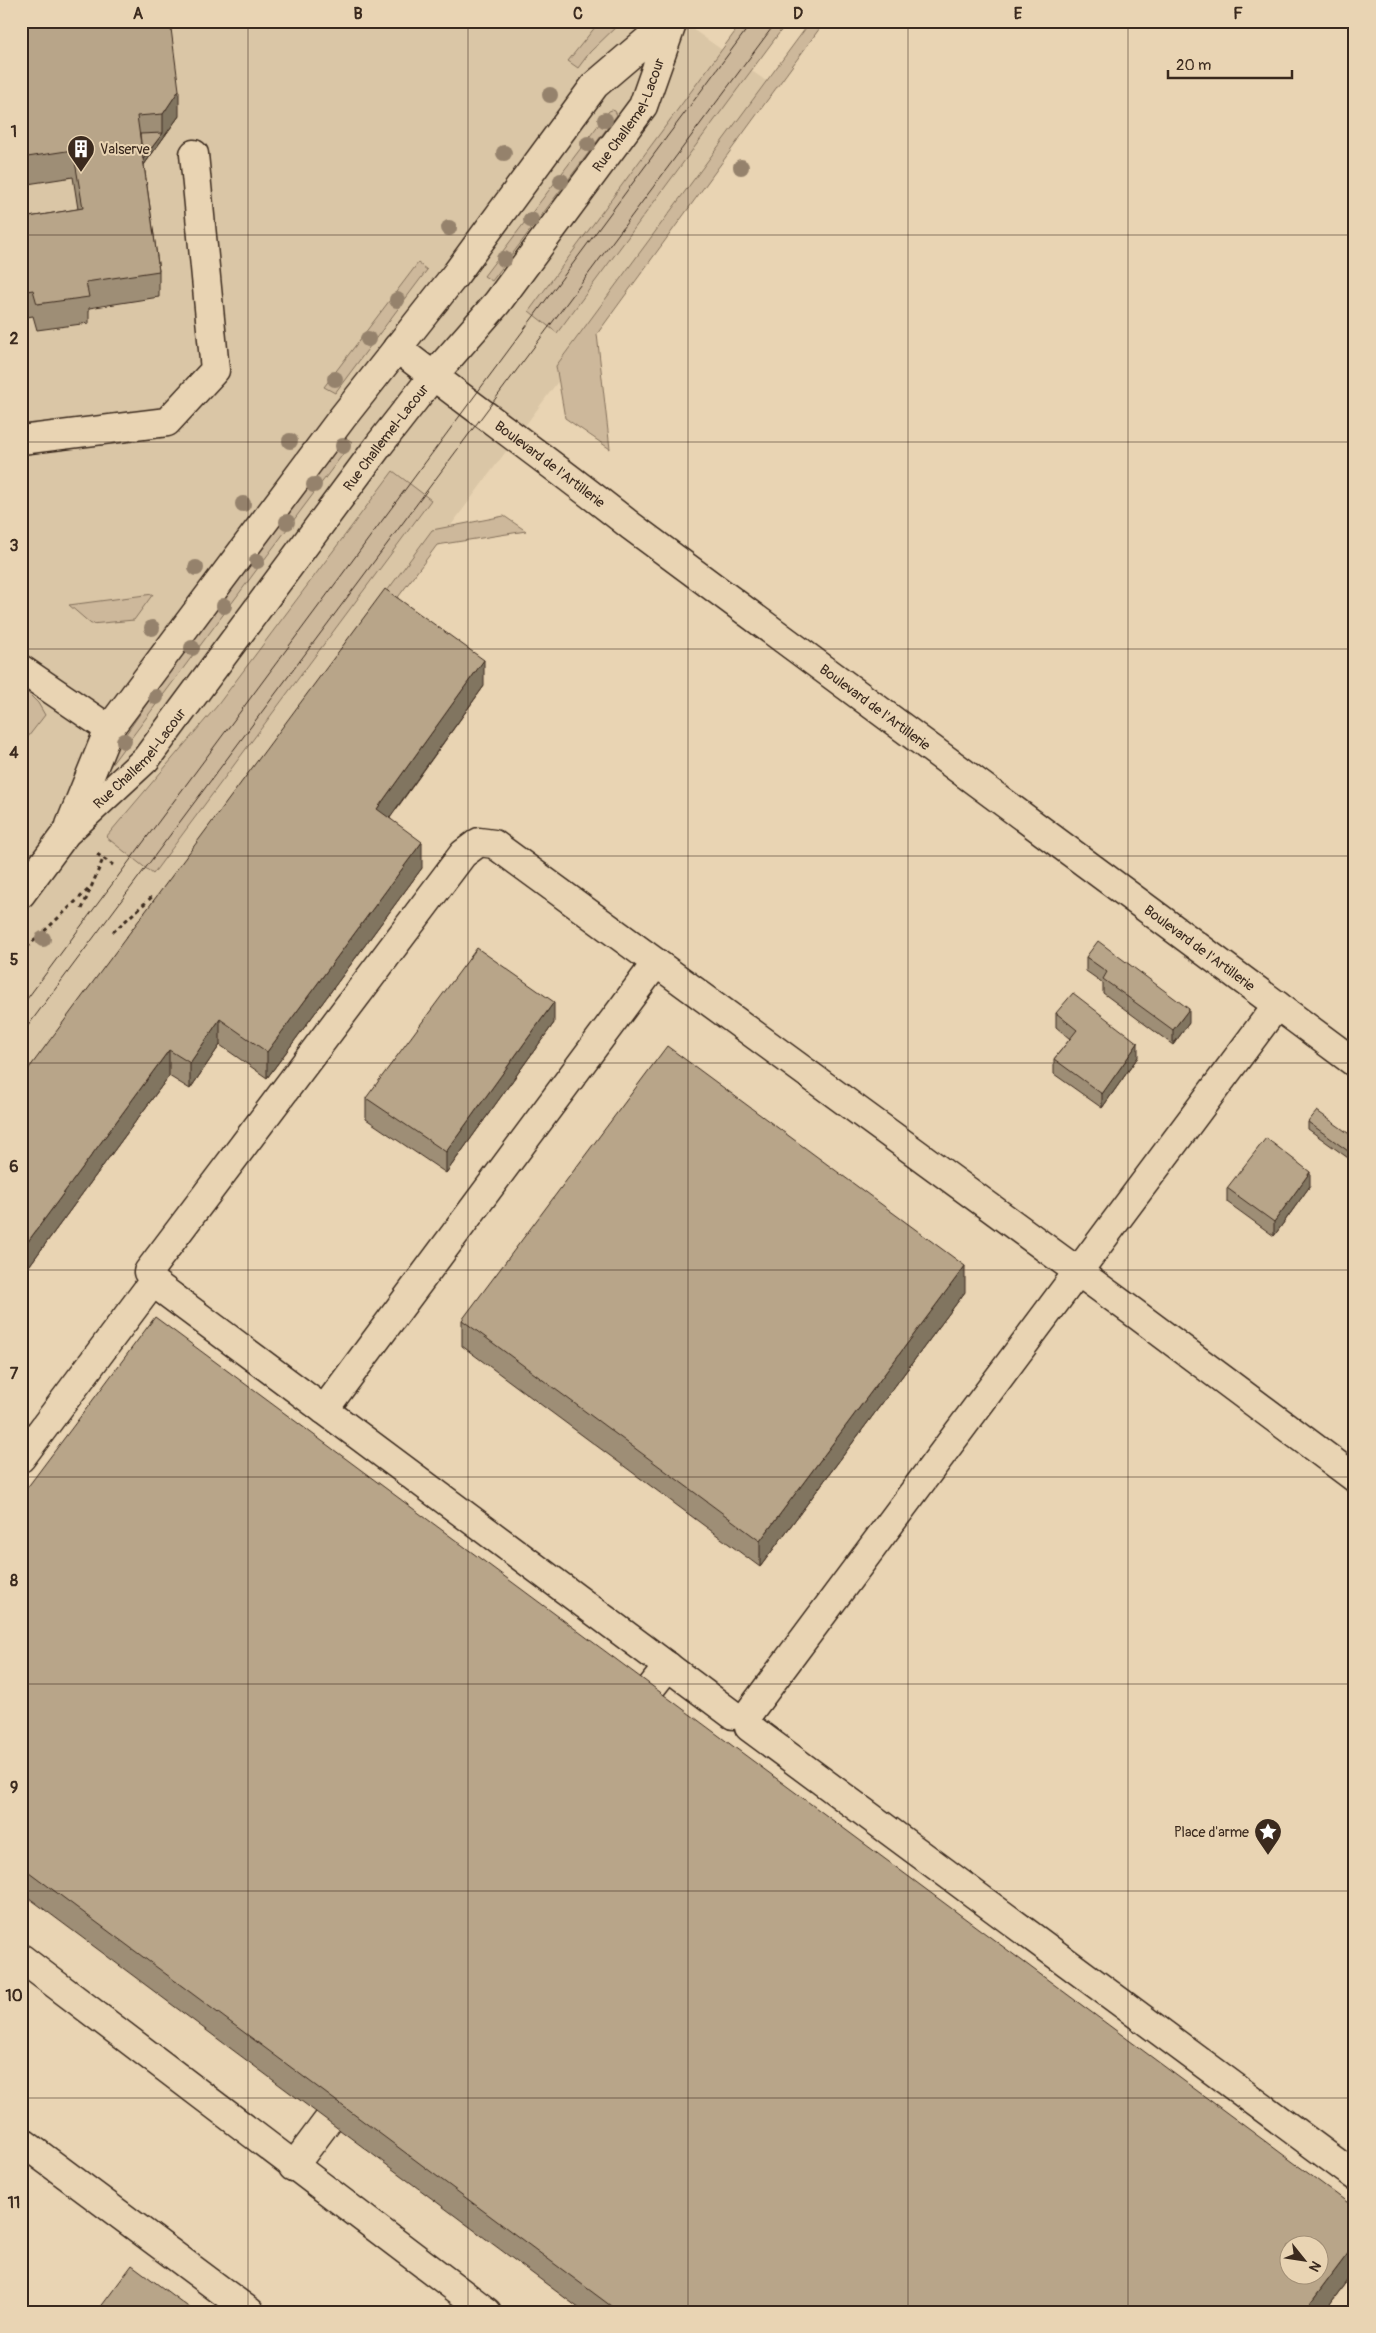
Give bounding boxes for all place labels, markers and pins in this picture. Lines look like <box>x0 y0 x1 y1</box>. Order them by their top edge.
building icon: Valserve <box>66 134 96 173</box>
place label: Valserve <box>100 141 150 158</box>
place icon: Place d'arme <box>1253 1817 1283 1856</box>
place label: Place d'arme <box>1174 1824 1249 1841</box>

